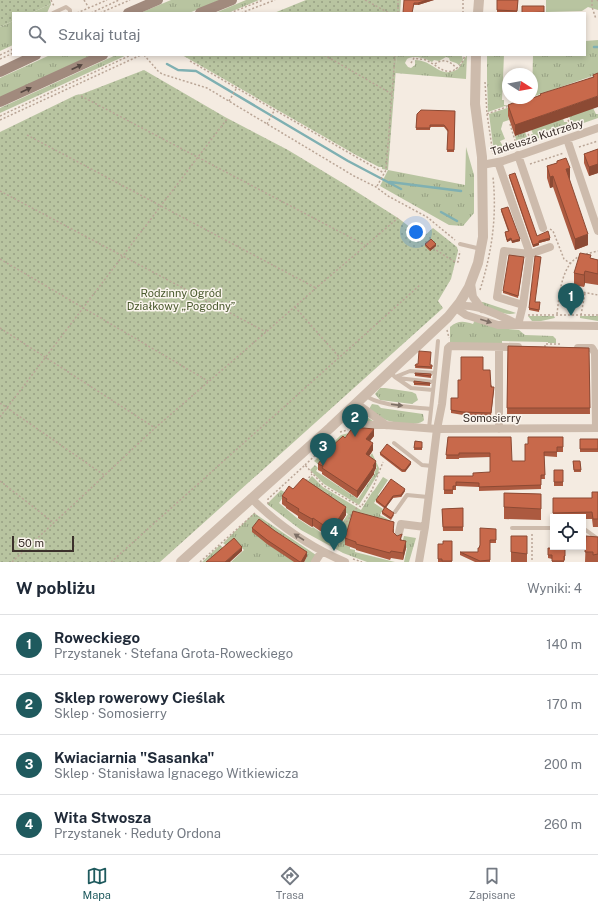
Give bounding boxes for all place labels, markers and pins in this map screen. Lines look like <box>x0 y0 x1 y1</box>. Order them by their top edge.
pin: 1 <box>558 283 584 316</box>
pin: 2 <box>342 404 368 437</box>
pin: 3 <box>310 433 336 466</box>
pin: 4 <box>321 518 347 551</box>

